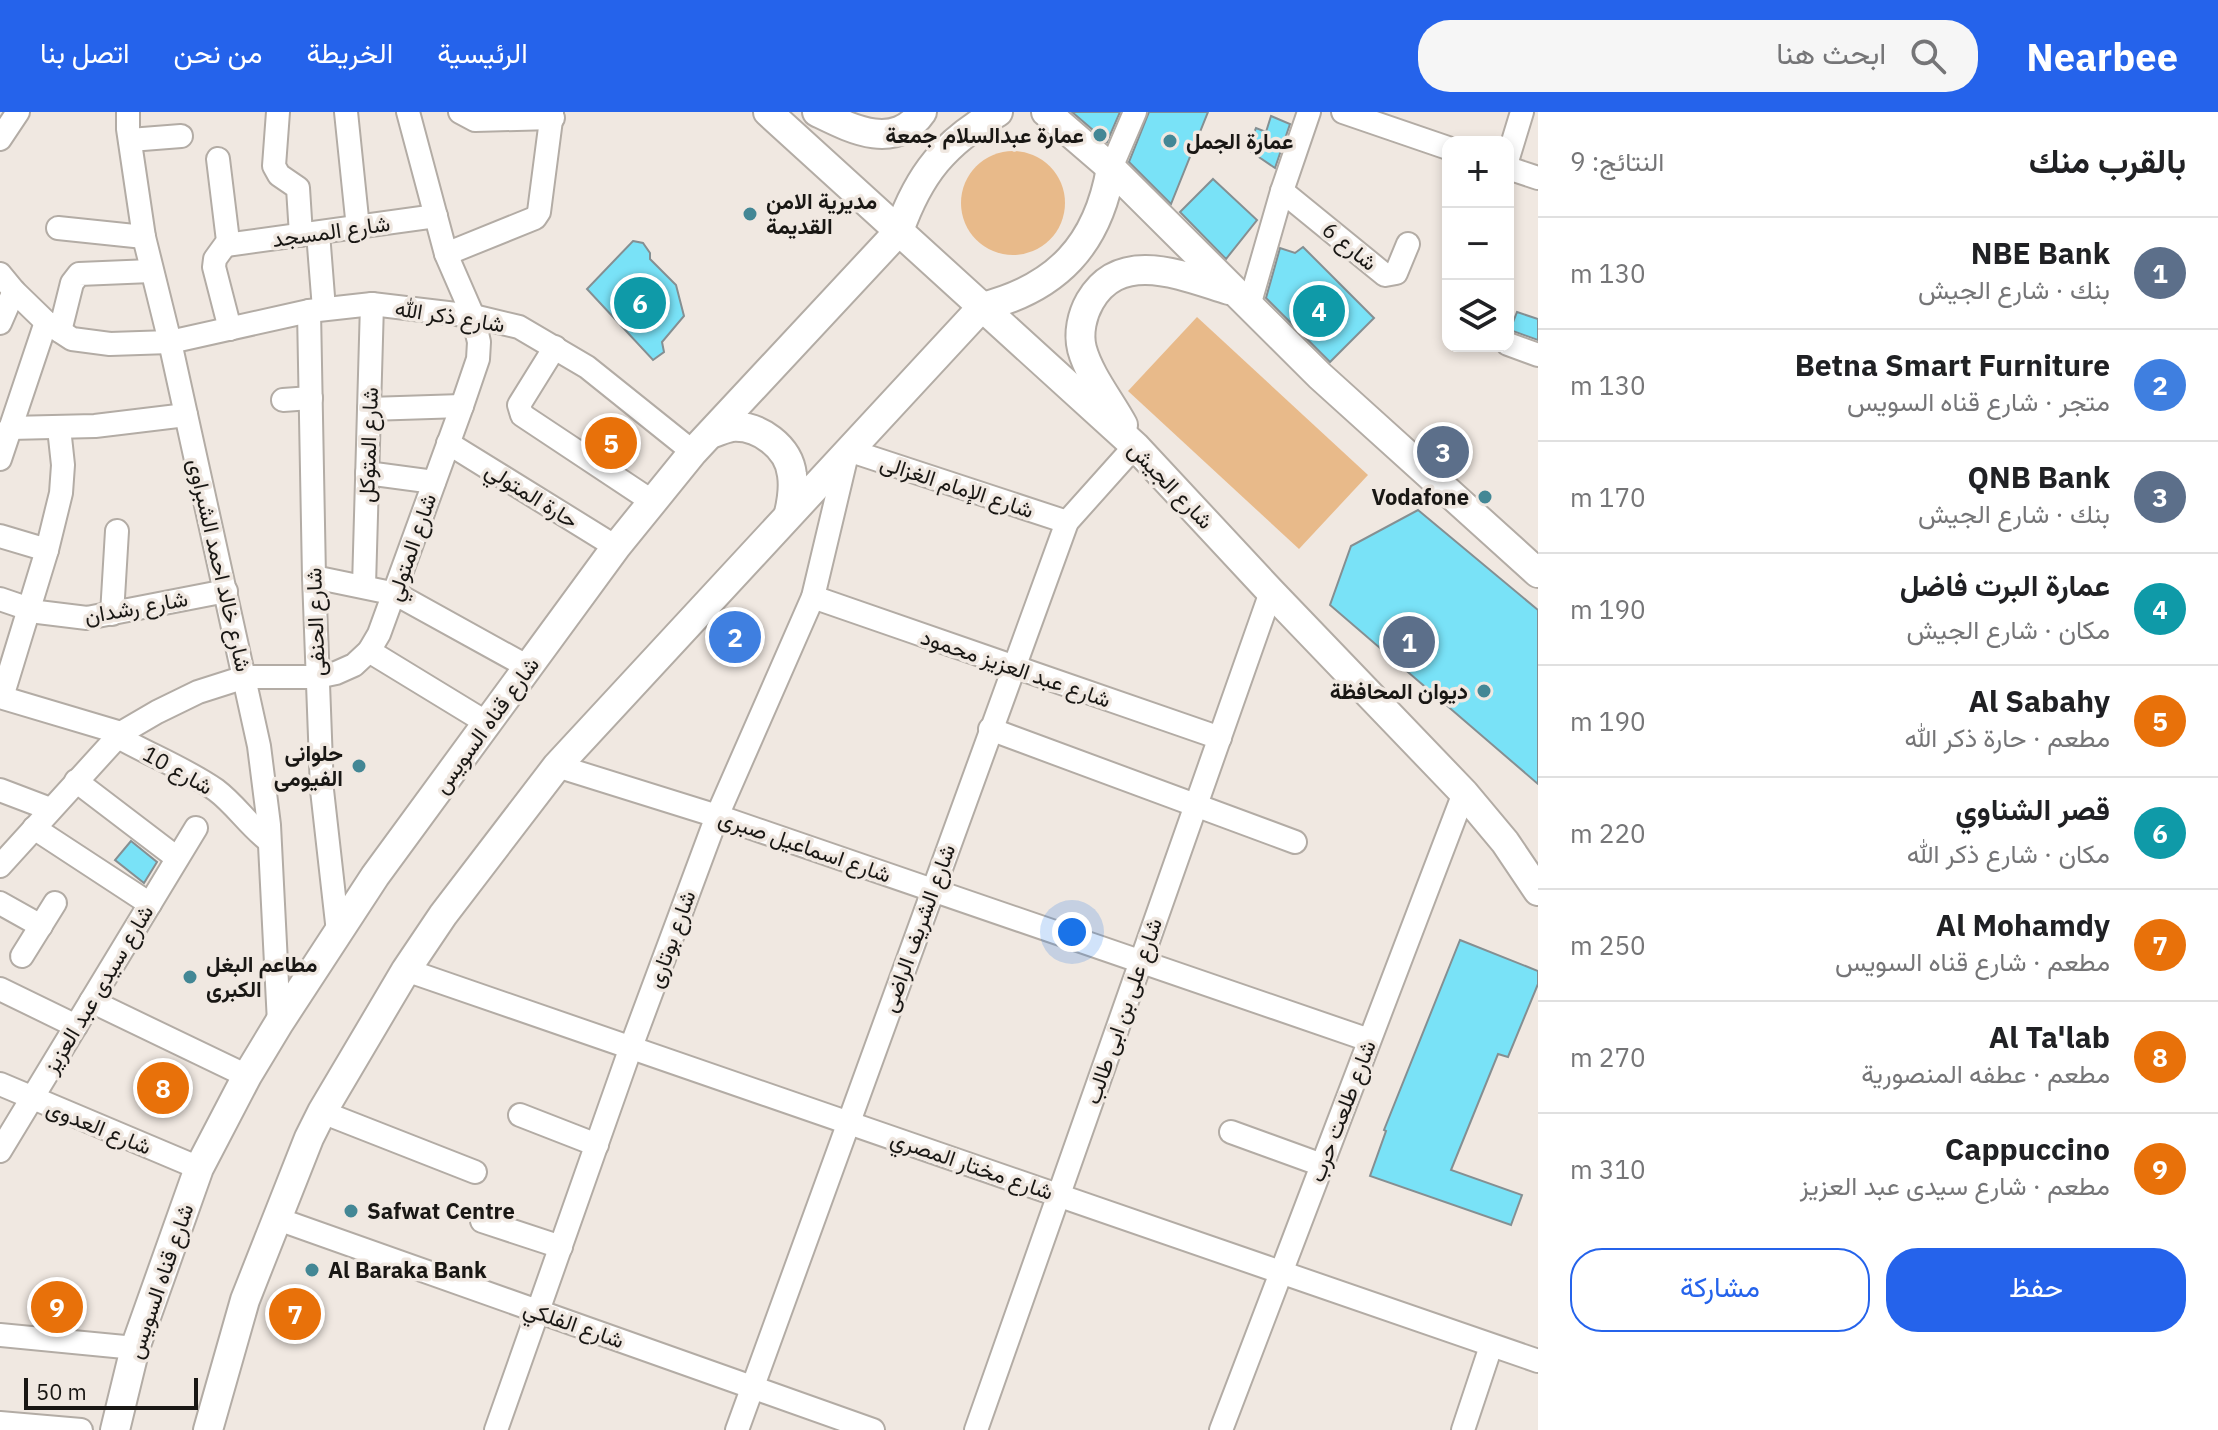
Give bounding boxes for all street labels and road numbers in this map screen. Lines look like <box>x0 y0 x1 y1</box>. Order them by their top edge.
street label: شارع المسجد <box>270 208 392 254</box>
street label: شارع 6 <box>1316 215 1384 277</box>
street label: شارع ذكر الله <box>393 293 507 339</box>
street label: شارع المتوكل <box>351 387 385 503</box>
street label: شارع الجيش <box>1122 435 1220 535</box>
street label: شارع الإمام الغزالى <box>876 447 1038 525</box>
street label: حارة المتولي <box>478 455 584 539</box>
street label: شارع خالد احمد الشبراوى <box>181 456 259 674</box>
street label: شارع المتولي <box>379 489 447 606</box>
street label: شارع الحنفى <box>298 567 332 677</box>
street label: شارع رشدان <box>82 583 190 631</box>
street label: شارع عبد العزيز محمود <box>917 621 1115 715</box>
street label: شارع قناه السويس <box>426 651 546 799</box>
street label: شارع 10 <box>138 738 218 802</box>
street label: شارع اسماعيل صبرى <box>715 802 895 890</box>
street label: شارع الشريف الراضى <box>874 840 962 1016</box>
street label: شارع بوتارى <box>639 886 703 992</box>
street label: شارع سيدى عبد العزيز <box>35 899 160 1080</box>
street label: شارع على بن ابى طالب <box>1077 914 1169 1108</box>
street label: شارع طلعت حرب <box>1301 1036 1383 1186</box>
street label: شارع العدوى <box>42 1092 156 1162</box>
street label: شارع مختار المصري <box>885 1123 1057 1211</box>
street label: شارع قناه السويس <box>119 1200 201 1362</box>
street label: شارع الفلكي <box>518 1293 628 1359</box>

